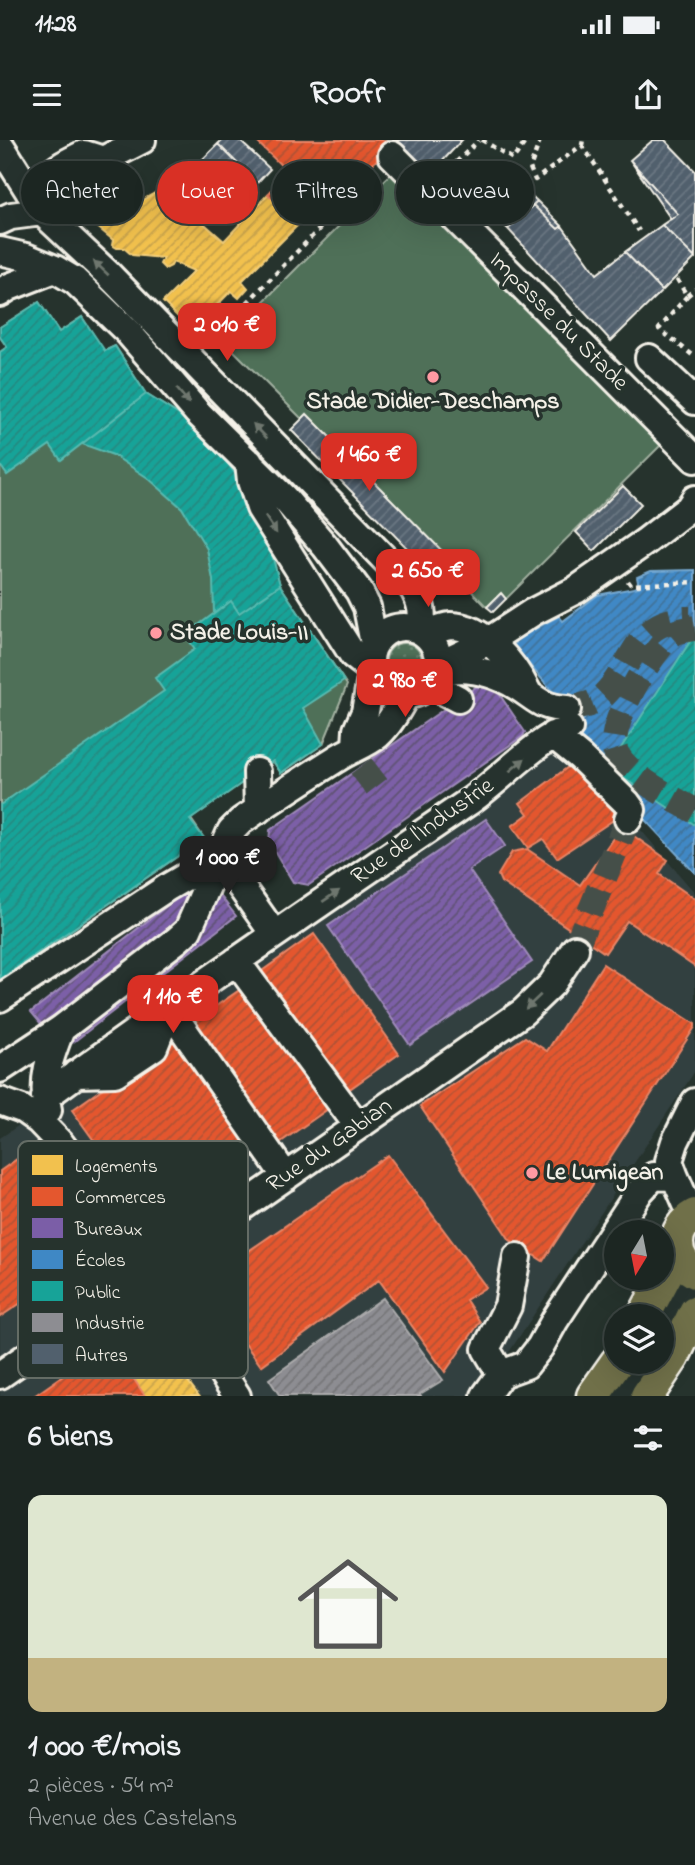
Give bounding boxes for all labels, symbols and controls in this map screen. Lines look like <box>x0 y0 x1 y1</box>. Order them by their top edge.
text: 11:28 <box>35 6 76 44</box>
text: Roofr <box>310 71 385 118</box>
icon: menu <box>28 76 66 114</box>
icon: share <box>629 76 667 114</box>
chip: Acheter <box>21 161 143 224</box>
chip: Louer <box>157 161 258 224</box>
chip: Filtres <box>272 161 382 224</box>
chip: Nouveau <box>396 161 534 224</box>
street label: Impasse du Stade <box>480 244 636 400</box>
one-way arrow <box>93 259 110 276</box>
pin: 2 010 € <box>162 304 292 363</box>
text: 2 010 € <box>194 309 260 342</box>
marker: Stade Didier-Deschamps <box>425 369 441 385</box>
place label: Stade Didier-Deschamps <box>306 385 560 420</box>
one-way arrow <box>175 388 190 405</box>
one-way arrow <box>252 423 268 440</box>
pin: 1 460 € <box>304 434 434 493</box>
text: 1 460 € <box>337 439 401 472</box>
one-way arrow <box>264 516 278 534</box>
pin: 2 650 € <box>363 550 493 609</box>
text: 2 650 € <box>392 555 464 588</box>
place label: Stade Louis-II <box>170 616 309 651</box>
marker: Stade Louis-II <box>148 625 164 641</box>
pin: 2 980 € <box>340 660 470 719</box>
text: 2 980 € <box>373 665 437 698</box>
one-way arrow <box>507 757 525 772</box>
street label: Rue de l'Industrie <box>344 769 502 894</box>
pin: 1 000 € <box>163 836 293 896</box>
text: 1 000 € <box>196 842 260 875</box>
one-way arrow <box>322 889 340 903</box>
pin: 1 110 € <box>108 976 238 1035</box>
text: 1 110 € <box>143 981 203 1014</box>
one-way arrow <box>525 994 542 1011</box>
street label: Rue du Gabian <box>260 1090 400 1202</box>
legend <box>18 1141 248 1378</box>
text: Logements <box>75 1154 158 1183</box>
place label: Le Lumigean <box>546 1156 664 1192</box>
marker: Le Lumigean <box>524 1165 540 1181</box>
text: Commerces <box>75 1185 166 1212</box>
text: Bureaux <box>74 1217 143 1244</box>
north arrow <box>604 1220 674 1290</box>
map controls <box>604 1220 674 1374</box>
text: Écoles <box>75 1248 126 1275</box>
text: Public <box>75 1280 121 1307</box>
button: layers <box>604 1304 674 1374</box>
text: Industrie <box>75 1311 145 1338</box>
text: Autres <box>75 1343 128 1370</box>
text: 6 biens <box>28 1416 113 1460</box>
icon: filters <box>629 1419 667 1457</box>
icon: home <box>285 1541 411 1667</box>
text: 1 000 €/mois <box>28 1726 181 1770</box>
text: 2 pièces · 54 m² <box>28 1770 174 1803</box>
text: Avenue des Castelans <box>28 1803 237 1836</box>

